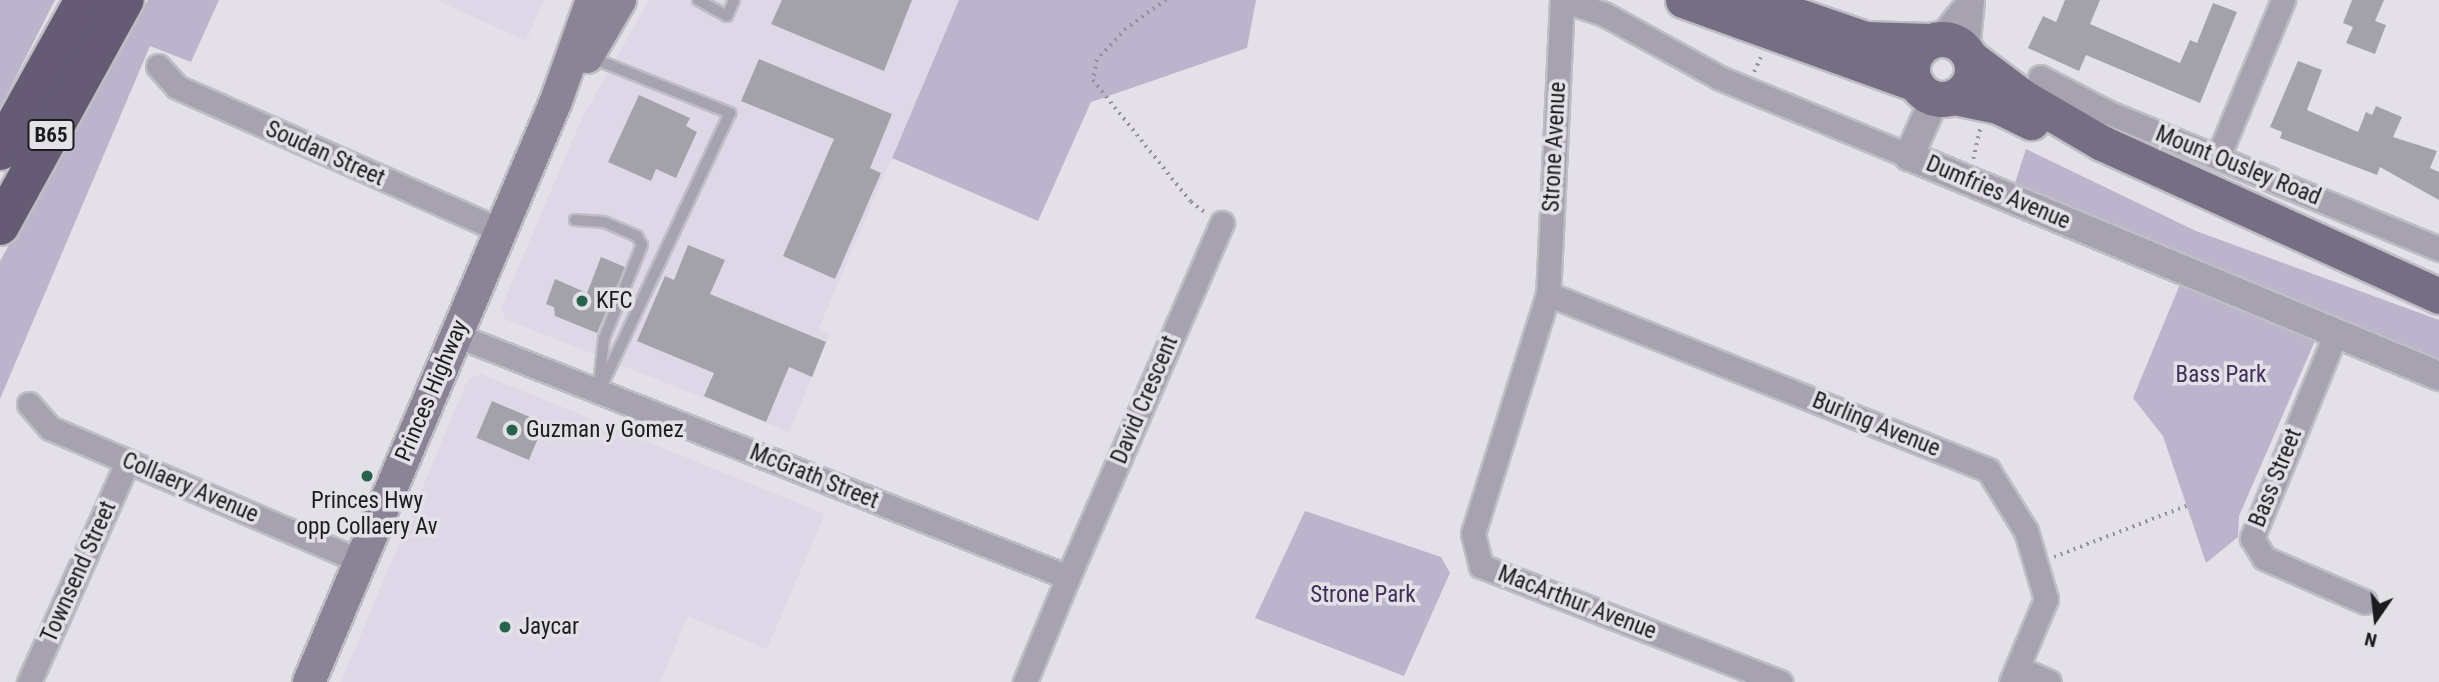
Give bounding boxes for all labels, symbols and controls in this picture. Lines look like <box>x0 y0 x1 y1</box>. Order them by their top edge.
street label: Strone Avenue <box>1538 81 1572 213</box>
street label: Soudan Street <box>261 115 389 193</box>
road number: B65 <box>26 118 76 152</box>
street label: Mount Ousley Road <box>2151 120 2325 212</box>
street label: Dumfries Avenue <box>1922 150 2074 236</box>
place label: KFC <box>596 287 633 315</box>
marker: KFC <box>574 293 590 309</box>
street label: Princes Highway <box>390 316 474 466</box>
street label: David Crescent <box>1106 332 1184 468</box>
park label: Bass Park <box>2176 361 2266 389</box>
street label: Burling Avenue <box>1808 387 1944 463</box>
place label: Guzman y Gomez <box>526 416 684 444</box>
marker: Guzman y Gomez <box>504 422 520 438</box>
street label: Bass Street <box>2244 425 2308 531</box>
street label: McGrath Street <box>746 439 882 515</box>
street label: Collaery Avenue <box>118 447 262 529</box>
marker: Princes Hwy opp Collaery Av <box>359 468 375 484</box>
place label: Princes Hwy opp Collaery Av <box>296 487 438 541</box>
street label: Townsend Street <box>36 497 122 647</box>
street label: MacArthur Avenue <box>1494 560 1660 646</box>
park label: Strone Park <box>1310 581 1416 609</box>
north arrow <box>2341 584 2411 654</box>
place label: Jaycar <box>519 613 579 641</box>
marker: Jaycar <box>497 619 513 635</box>
text: N <box>2362 627 2379 652</box>

